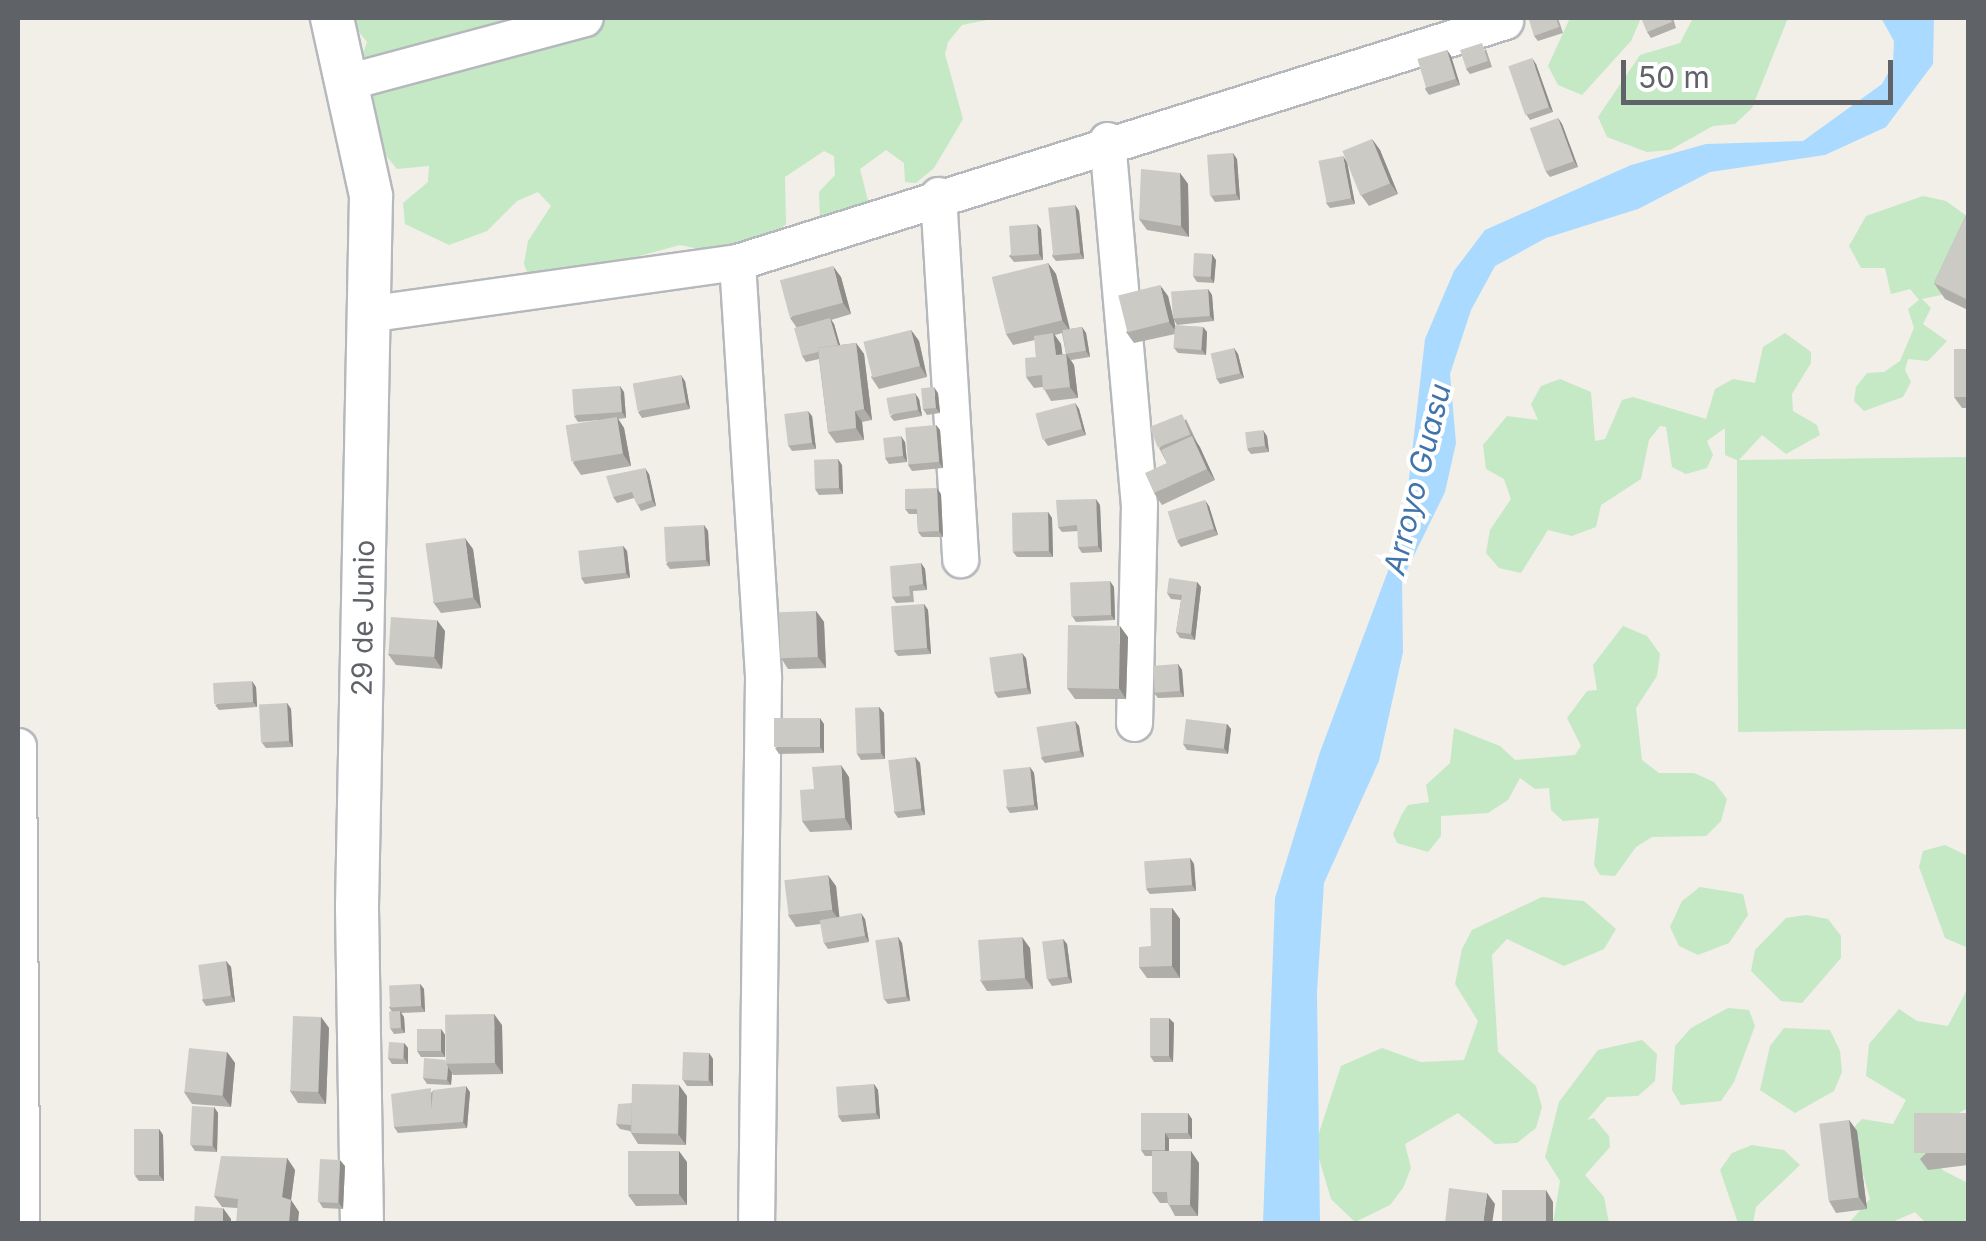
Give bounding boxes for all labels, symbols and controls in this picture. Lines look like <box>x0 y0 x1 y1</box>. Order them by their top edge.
scale bar <box>1626 40 1898 102</box>
text: 50 m <box>1638 59 1710 95</box>
water label: Arroyo Guasu <box>1376 380 1458 578</box>
street label: 29 de Junio <box>345 540 381 696</box>

